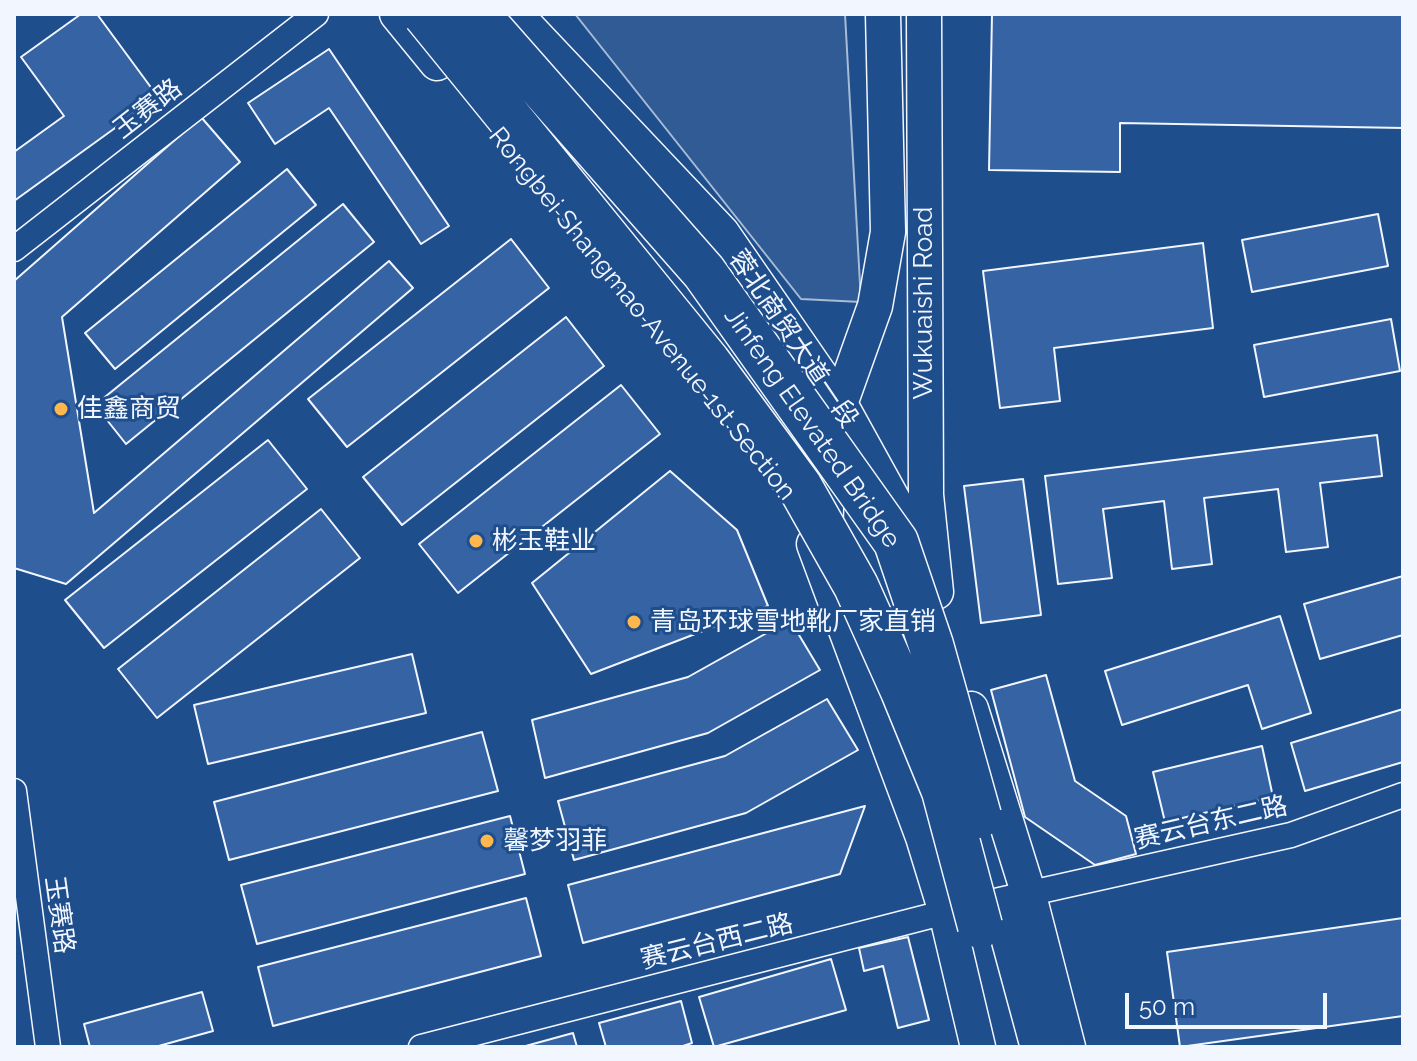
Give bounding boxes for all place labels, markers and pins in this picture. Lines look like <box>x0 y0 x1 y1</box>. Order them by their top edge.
place label: 佳鑫商贸 <box>77 393 181 425</box>
marker: 佳鑫商贸 <box>52 400 70 418</box>
place label: 彬玉鞋业 <box>492 525 596 557</box>
marker: 彬玉鞋业 <box>467 532 485 550</box>
place label: 青岛环球雪地靴厂家直销 <box>650 606 936 638</box>
marker: 青岛环球雪地靴厂家直销 <box>625 613 643 631</box>
place label: 馨梦羽菲 <box>503 825 607 857</box>
marker: 馨梦羽菲 <box>478 832 496 850</box>

